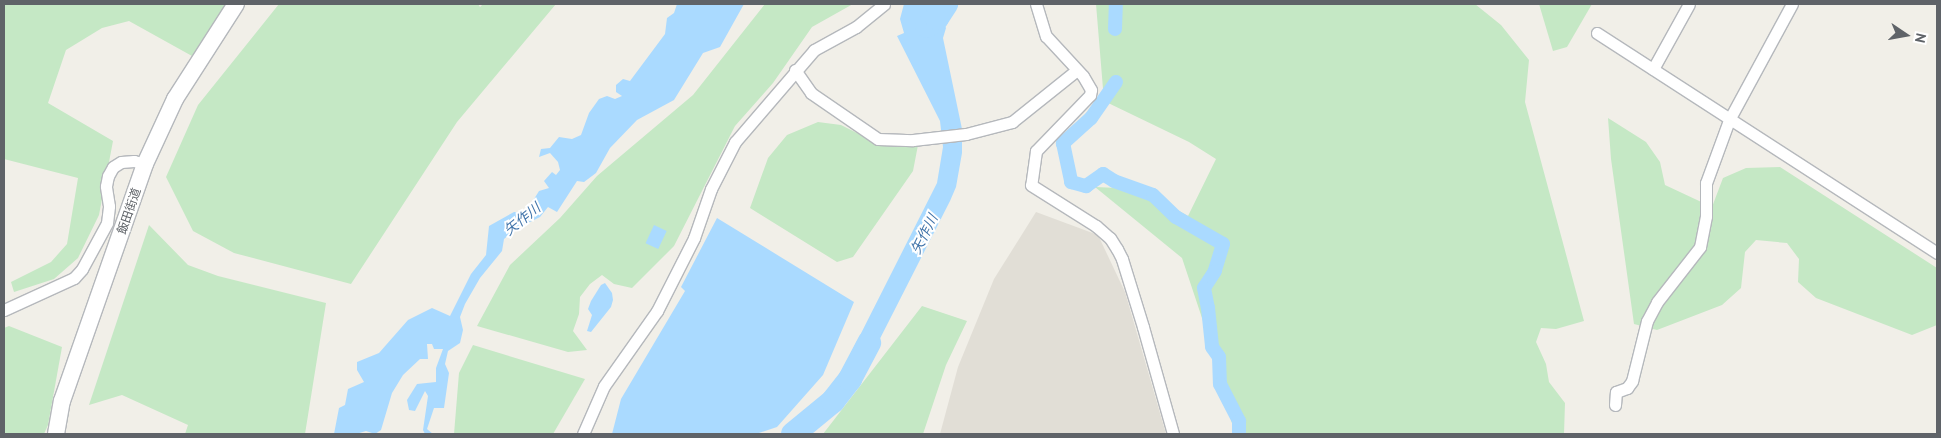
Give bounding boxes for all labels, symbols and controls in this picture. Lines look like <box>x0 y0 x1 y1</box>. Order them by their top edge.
north arrow <box>1881 10 1931 60</box>
text: N <box>1911 32 1930 44</box>
street label: 飯田街道 <box>114 186 144 236</box>
water label: 矢作川 <box>500 199 544 239</box>
water label: 矢作川 <box>907 211 941 257</box>

